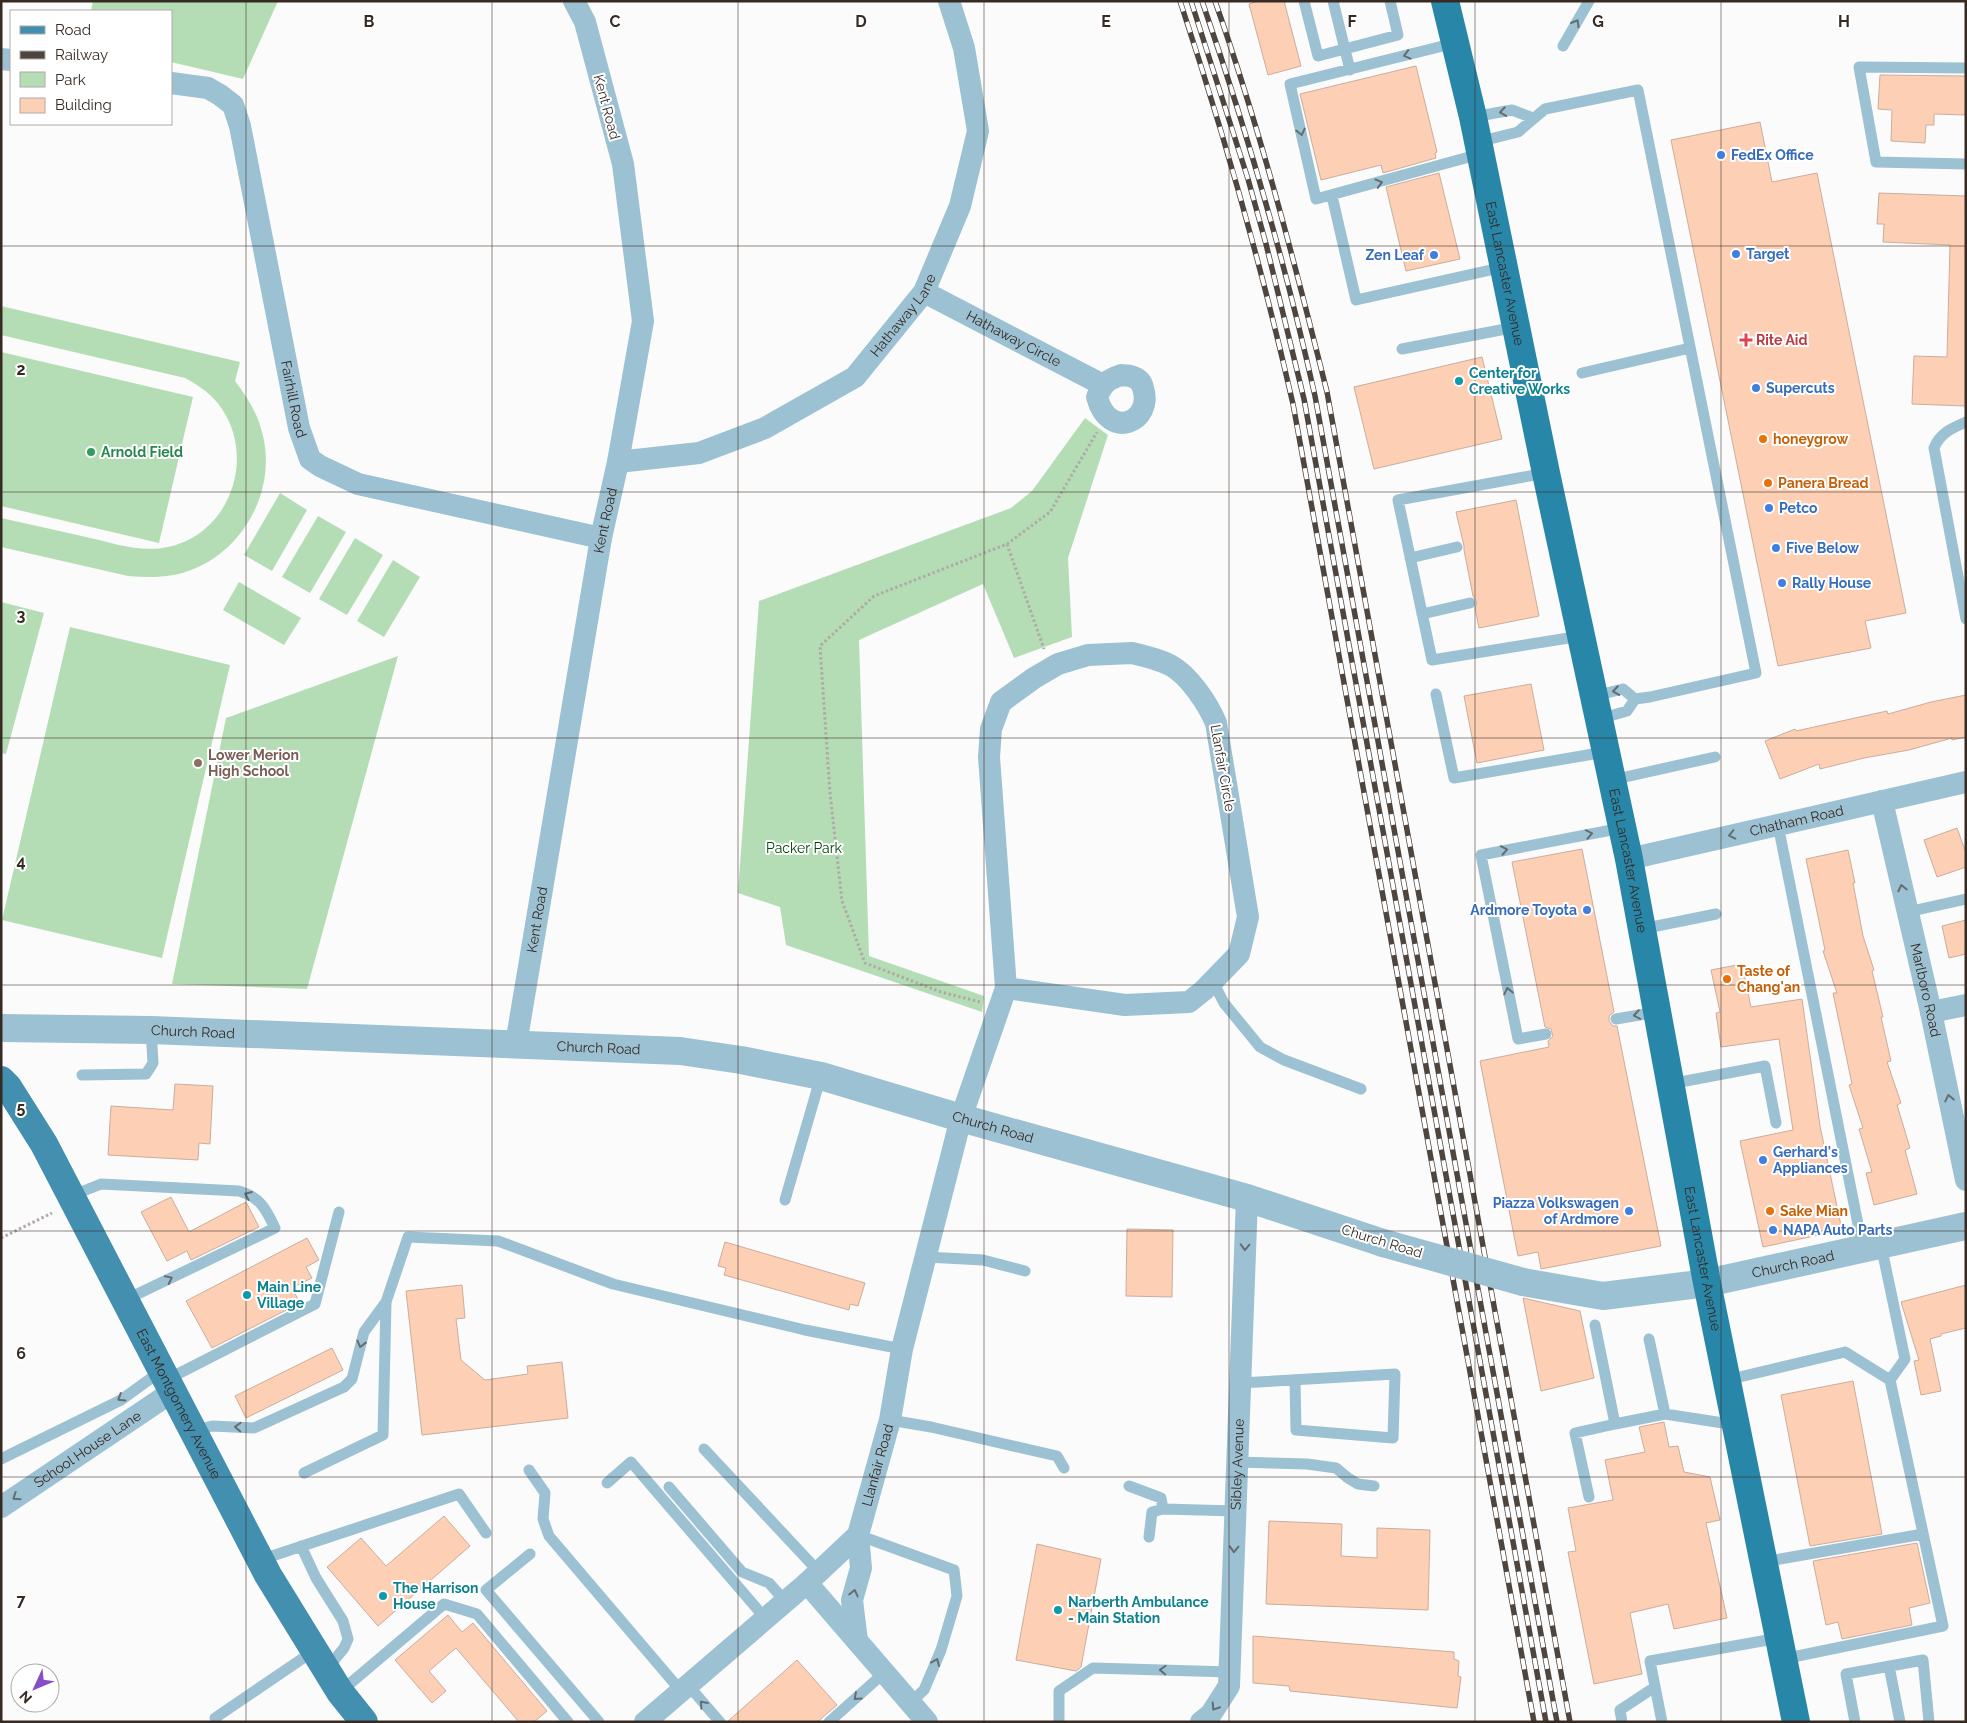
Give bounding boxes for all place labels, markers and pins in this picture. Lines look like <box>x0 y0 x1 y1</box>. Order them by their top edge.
place label: FedEx Office <box>1731 147 1814 163</box>
marker: FedEx Office <box>1715 149 1727 161</box>
place label: Target <box>1746 246 1790 262</box>
place label: Zen Leaf <box>1366 247 1425 263</box>
marker: Target <box>1730 248 1742 260</box>
marker: Zen Leaf <box>1428 249 1440 261</box>
place label: Rite Aid <box>1756 332 1807 348</box>
marker: Rite Aid <box>1740 334 1752 346</box>
place label: Center for Creative Works <box>1469 365 1570 397</box>
marker: Center for Creative Works <box>1453 375 1465 387</box>
place label: Supercuts <box>1766 380 1835 396</box>
marker: Supercuts <box>1750 382 1762 394</box>
place label: honeygrow <box>1773 431 1848 447</box>
marker: honeygrow <box>1757 433 1769 445</box>
place label: Arnold Field <box>101 444 183 460</box>
marker: Arnold Field <box>85 446 97 458</box>
place label: Panera Bread <box>1778 475 1869 491</box>
marker: Panera Bread <box>1762 477 1774 489</box>
place label: Petco <box>1779 500 1818 516</box>
marker: Petco <box>1763 502 1775 514</box>
place label: Five Below <box>1786 540 1859 556</box>
marker: Five Below <box>1770 542 1782 554</box>
place label: Rally House <box>1792 575 1872 591</box>
marker: Rally House <box>1776 577 1788 589</box>
place label: Lower Merion High School <box>208 747 299 779</box>
marker: Lower Merion High School <box>192 757 204 769</box>
place label: Ardmore Toyota <box>1470 902 1577 918</box>
marker: Ardmore Toyota <box>1581 904 1593 916</box>
place label: Taste of Chang'an <box>1737 963 1800 995</box>
marker: Taste of Chang'an <box>1721 973 1733 985</box>
place label: Gerhard's Appliances <box>1773 1144 1848 1176</box>
marker: Gerhard's Appliances <box>1757 1154 1769 1166</box>
place label: Piazza Volkswagen of Ardmore <box>1493 1195 1620 1227</box>
place label: Sake Mian <box>1780 1203 1848 1219</box>
marker: Piazza Volkswagen of Ardmore <box>1623 1205 1635 1217</box>
marker: Sake Mian <box>1764 1205 1776 1217</box>
place label: NAPA Auto Parts <box>1783 1222 1892 1238</box>
marker: NAPA Auto Parts <box>1767 1224 1779 1236</box>
place label: Main Line Village <box>257 1279 322 1311</box>
marker: Main Line Village <box>241 1289 253 1301</box>
place label: The Harrison House <box>393 1580 479 1612</box>
marker: The Harrison House <box>377 1590 389 1602</box>
place label: Narberth Ambulance - Main Station <box>1068 1594 1209 1626</box>
marker: Narberth Ambulance - Main Station <box>1052 1604 1064 1616</box>

